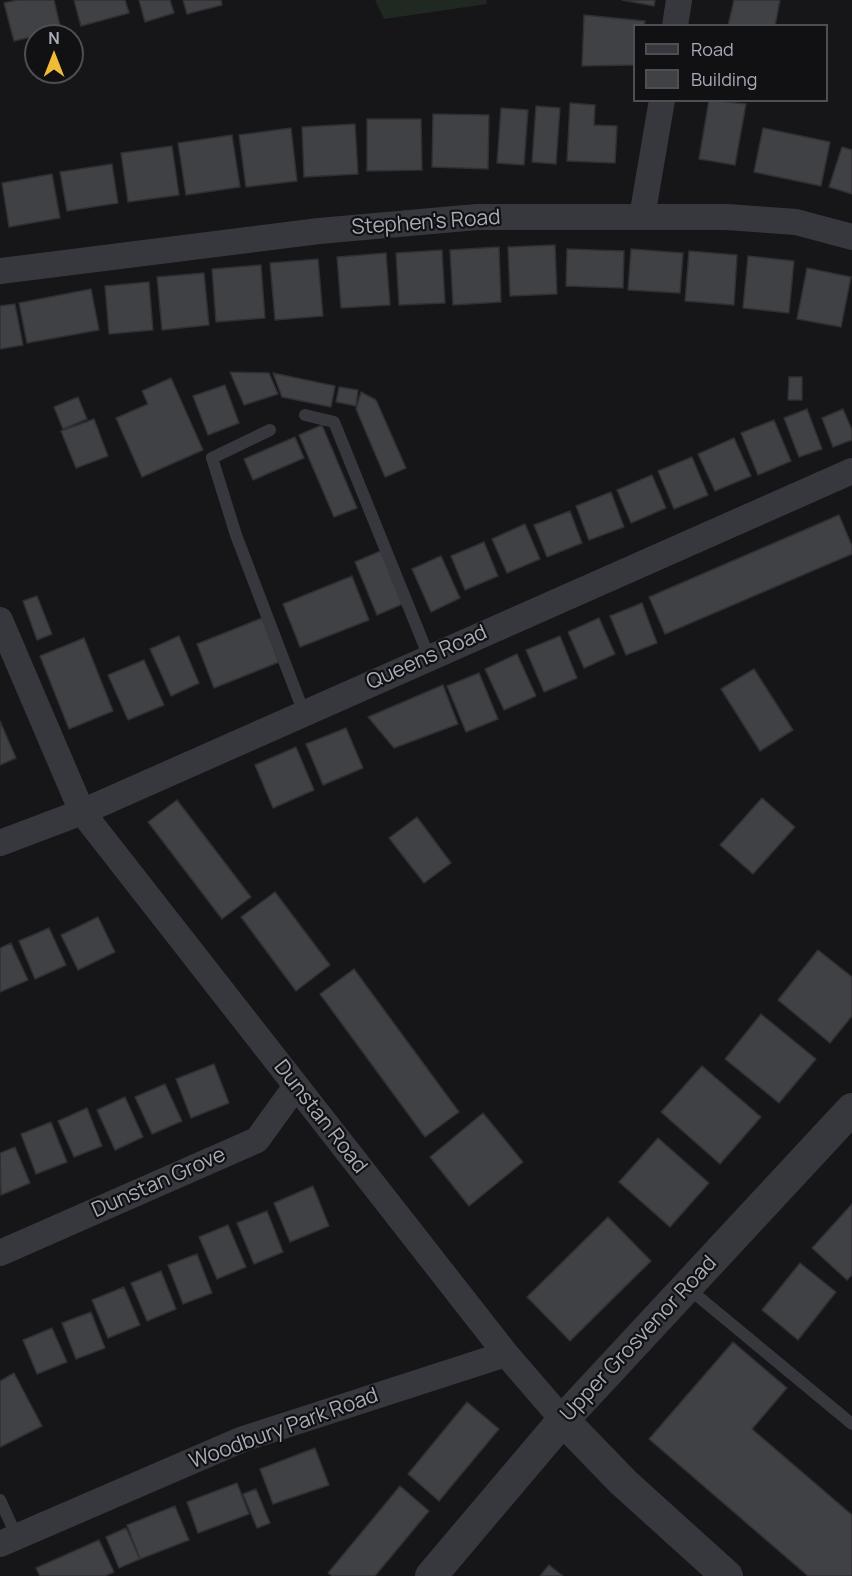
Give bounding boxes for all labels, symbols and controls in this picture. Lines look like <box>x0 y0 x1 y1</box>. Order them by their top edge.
north arrow <box>24 24 84 84</box>
legend <box>633 24 828 102</box>
text: N <box>48 27 60 49</box>
text: Road <box>691 37 734 61</box>
text: Building <box>691 67 757 91</box>
street label: Stephen's Road <box>351 205 501 241</box>
street label: Queens Road <box>363 620 491 696</box>
street label: Dunstan Road <box>268 1055 372 1179</box>
street label: Dunstan Grove <box>88 1142 230 1224</box>
street label: Upper Grosvenor Road <box>556 1251 722 1427</box>
street label: Woodbury Park Road <box>186 1383 382 1475</box>

